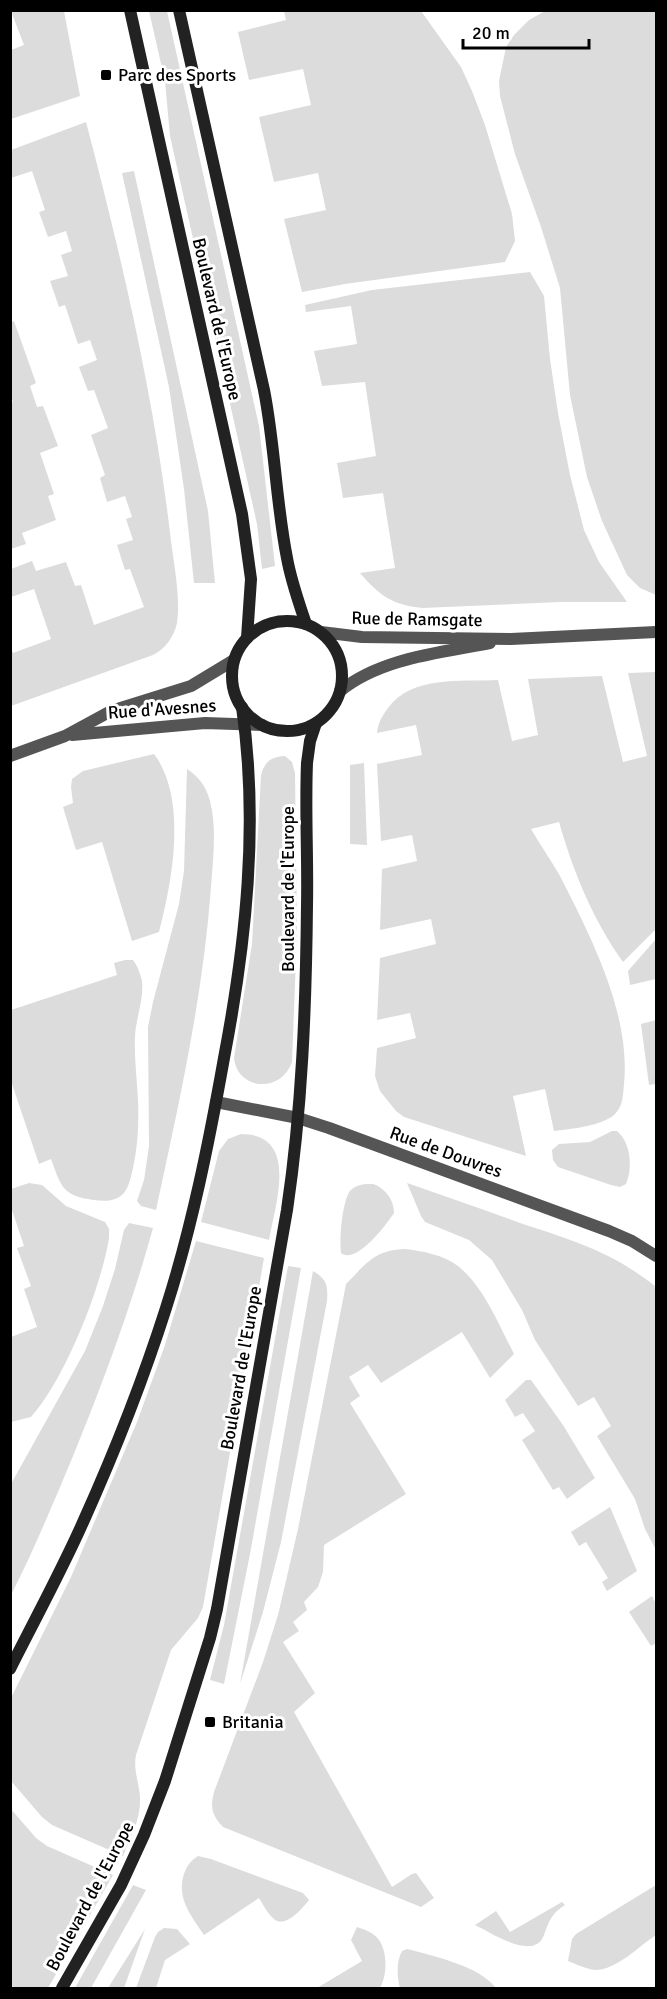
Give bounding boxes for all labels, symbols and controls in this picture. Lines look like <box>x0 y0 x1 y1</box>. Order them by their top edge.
scale bar <box>463 12 589 50</box>
text: 20 m <box>472 22 510 44</box>
place label: Parc des Sports <box>118 64 236 86</box>
marker: Parc des Sports <box>99 68 113 82</box>
street label: Boulevard de l'Europe <box>188 236 246 402</box>
street label: Rue de Ramsgate <box>351 607 483 631</box>
street label: Rue d'Avesnes <box>107 694 217 724</box>
street label: Boulevard de l'Europe <box>277 806 299 972</box>
street label: Rue de Douvres <box>387 1121 505 1183</box>
street label: Boulevard de l'Europe <box>216 1284 266 1452</box>
place label: Britania <box>222 1711 284 1733</box>
marker: Britania <box>203 1715 217 1729</box>
street label: Boulevard de l'Europe <box>41 1817 139 1975</box>

